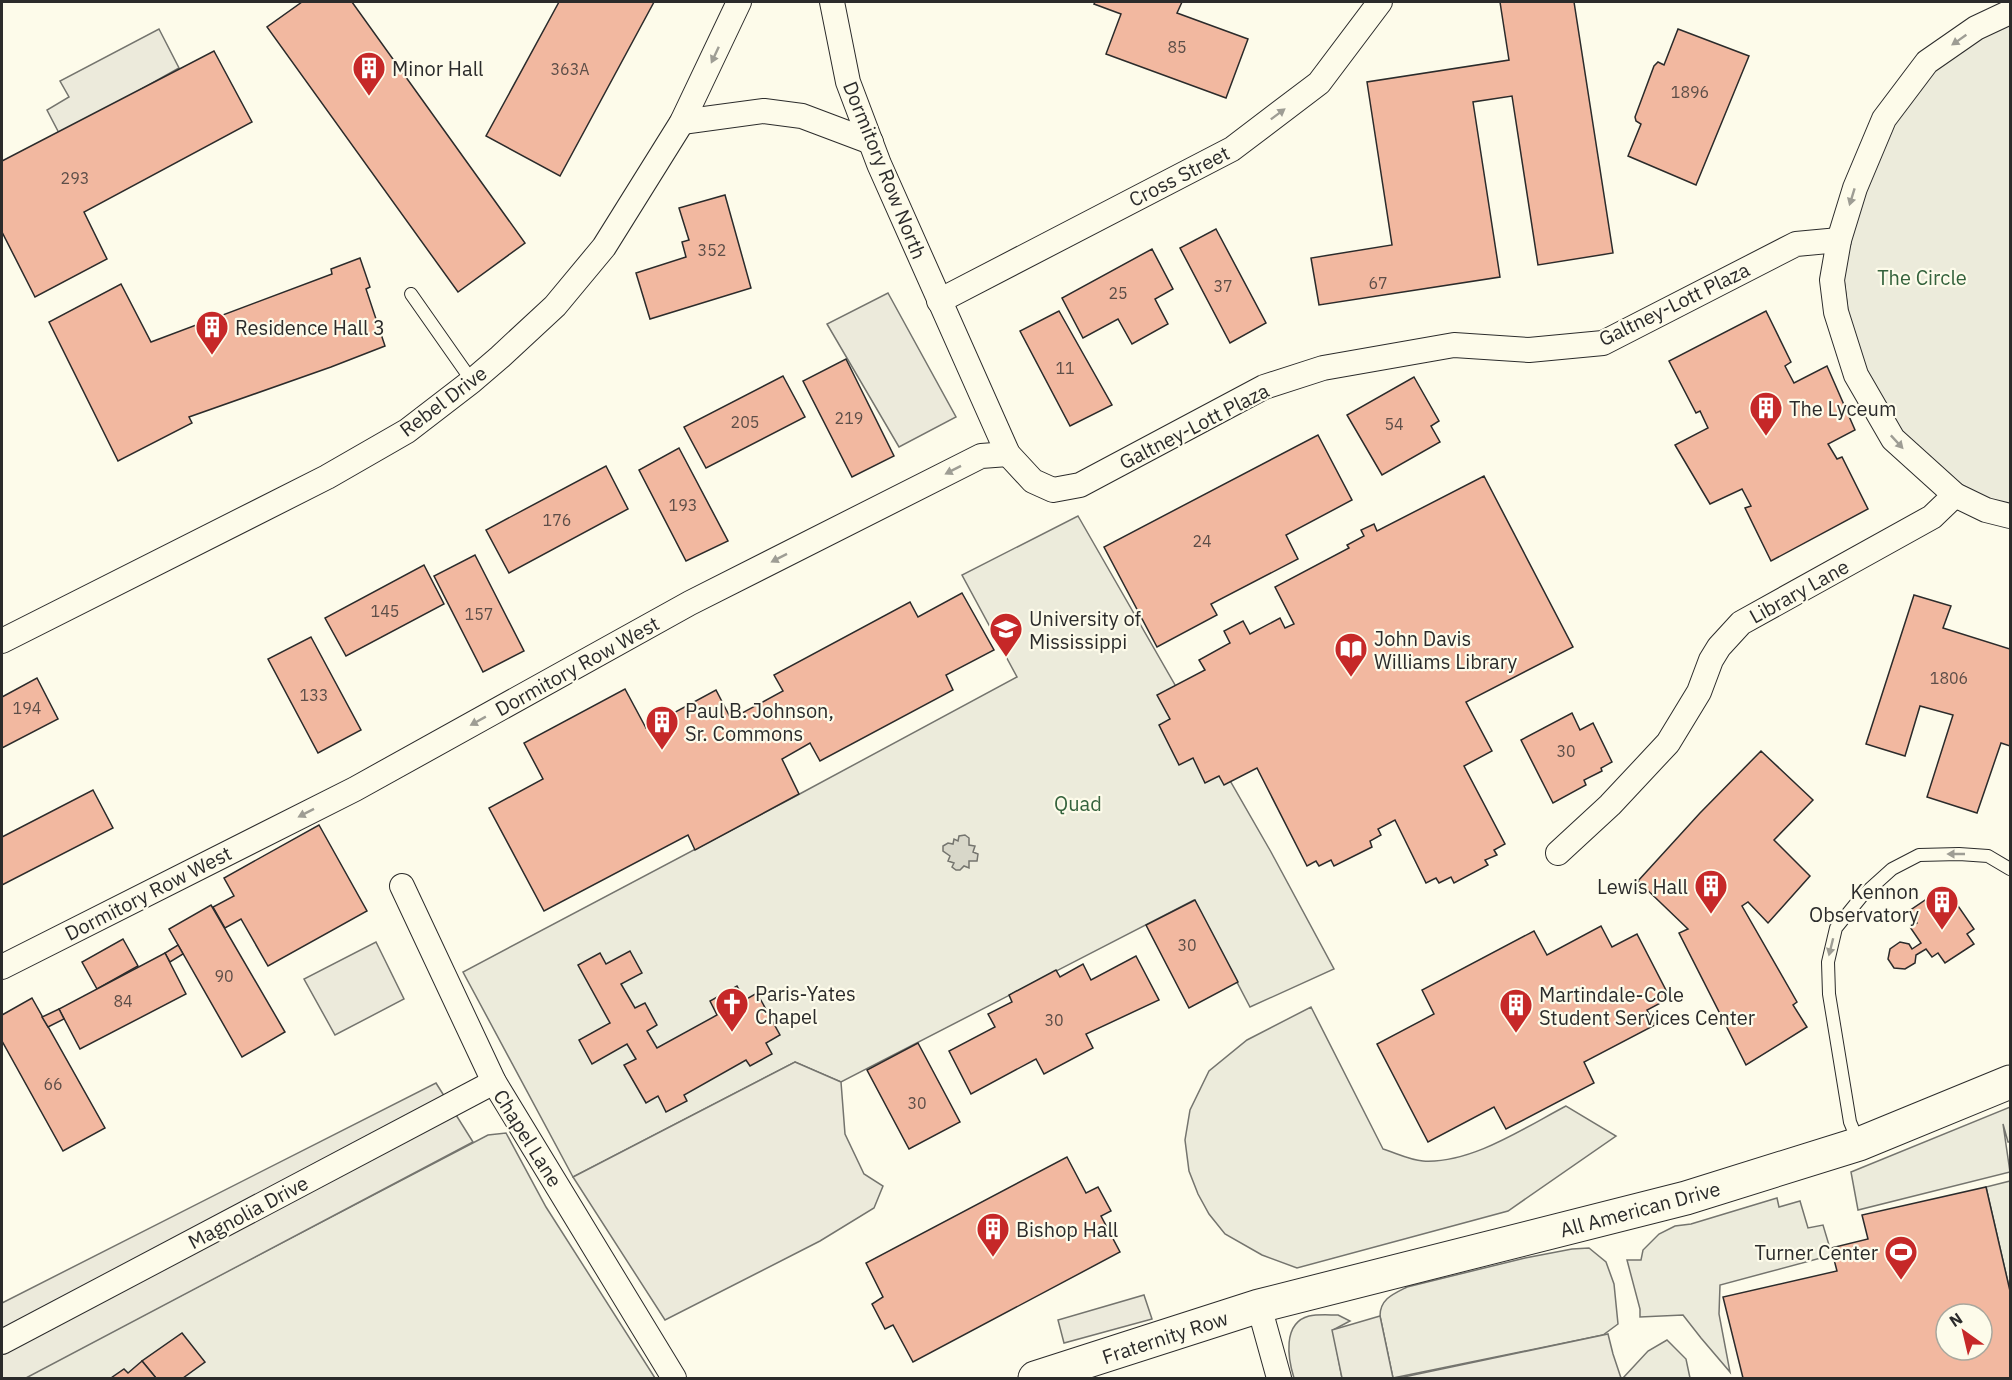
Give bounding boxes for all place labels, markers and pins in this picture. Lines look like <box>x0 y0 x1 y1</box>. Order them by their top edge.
building icon: Minor Hall <box>351 50 387 97</box>
place label: Minor Hall <box>392 55 483 82</box>
building icon: Residence Hall 3 <box>194 309 230 356</box>
place label: Residence Hall 3 <box>235 314 385 341</box>
building icon: The Lyceum <box>1748 390 1784 437</box>
place label: The Lyceum <box>1789 395 1896 422</box>
place label: University of Mississippi <box>1029 605 1141 655</box>
school or university icon: University of Mississippi <box>988 611 1024 658</box>
place label: John Davis Williams Library <box>1374 625 1517 675</box>
library icon: John Davis Williams Library <box>1333 631 1369 678</box>
place label: Paul B. Johnson, Sr. Commons <box>685 697 834 747</box>
building icon: Paul B. Johnson, Sr. Commons <box>644 704 680 751</box>
building icon: Lewis Hall <box>1693 868 1729 915</box>
place label: Lewis Hall <box>1597 873 1688 900</box>
place label: Kennon Observatory <box>1809 878 1919 928</box>
building icon: Kennon Observatory <box>1924 884 1960 931</box>
place label: Paris-Yates Chapel <box>755 980 856 1030</box>
place label: Martindale-Cole Student Services Center <box>1539 981 1755 1031</box>
church icon: Paris-Yates Chapel <box>714 986 750 1033</box>
building icon: Martindale-Cole Student Services Center <box>1498 987 1534 1034</box>
building icon: Bishop Hall <box>975 1211 1011 1258</box>
place label: Bishop Hall <box>1016 1216 1118 1243</box>
sports icon: Turner Center <box>1883 1234 1919 1281</box>
place label: Turner Center <box>1754 1239 1878 1266</box>

